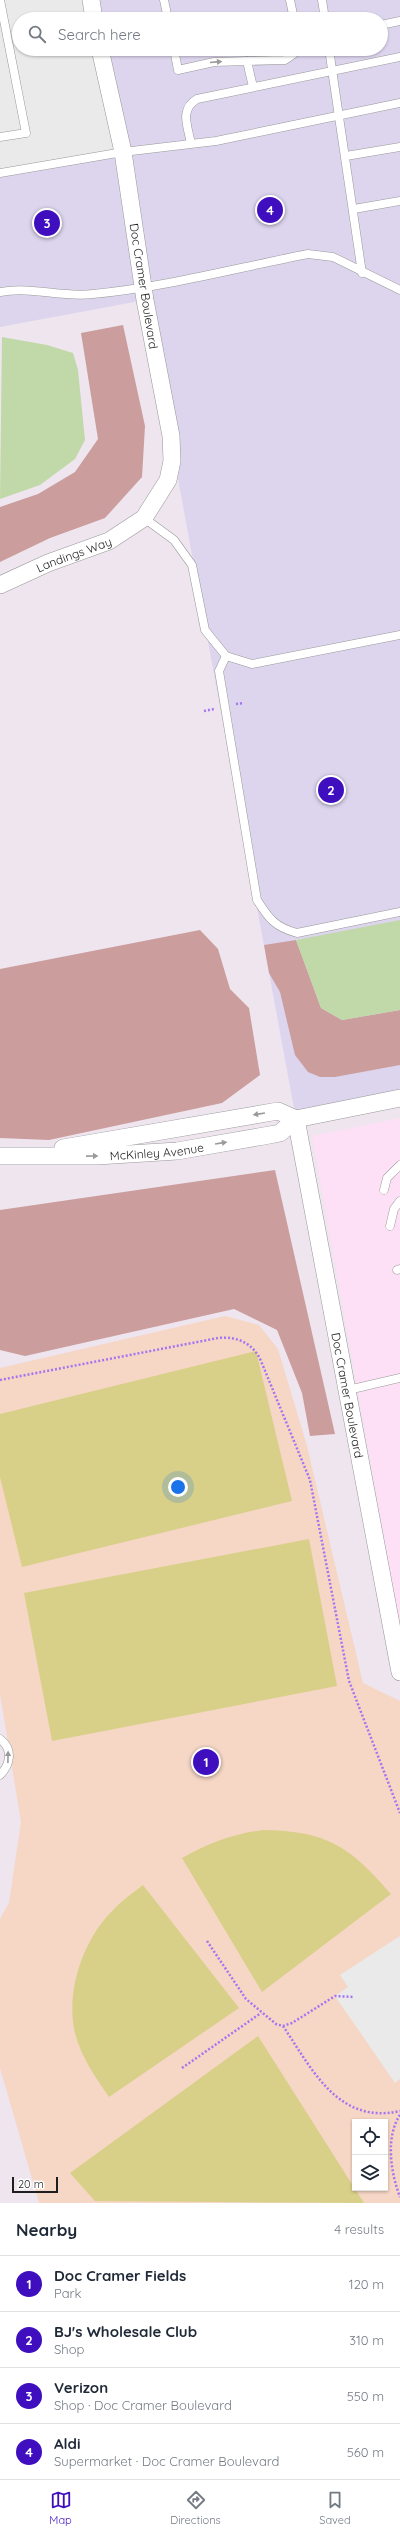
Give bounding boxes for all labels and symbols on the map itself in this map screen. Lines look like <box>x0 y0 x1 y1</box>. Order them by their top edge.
one-way arrow <box>210 59 222 65</box>
pin: 4 <box>257 195 283 225</box>
pin: 3 <box>34 208 60 238</box>
street label: Doc Cramer Boulevard <box>127 222 161 350</box>
street label: Landings Way <box>34 533 113 575</box>
pin: 2 <box>318 775 344 805</box>
one-way arrow <box>253 1111 265 1117</box>
street label: McKinley Avenue <box>109 1139 205 1163</box>
one-way arrow <box>215 1140 227 1146</box>
one-way arrow <box>86 1153 99 1159</box>
street label: Doc Cramer Boulevard <box>329 1331 367 1459</box>
your location <box>168 1477 188 1497</box>
pin: 1 <box>193 1747 219 1777</box>
one-way arrow <box>5 1750 11 1763</box>
scale bar <box>12 2175 58 2194</box>

